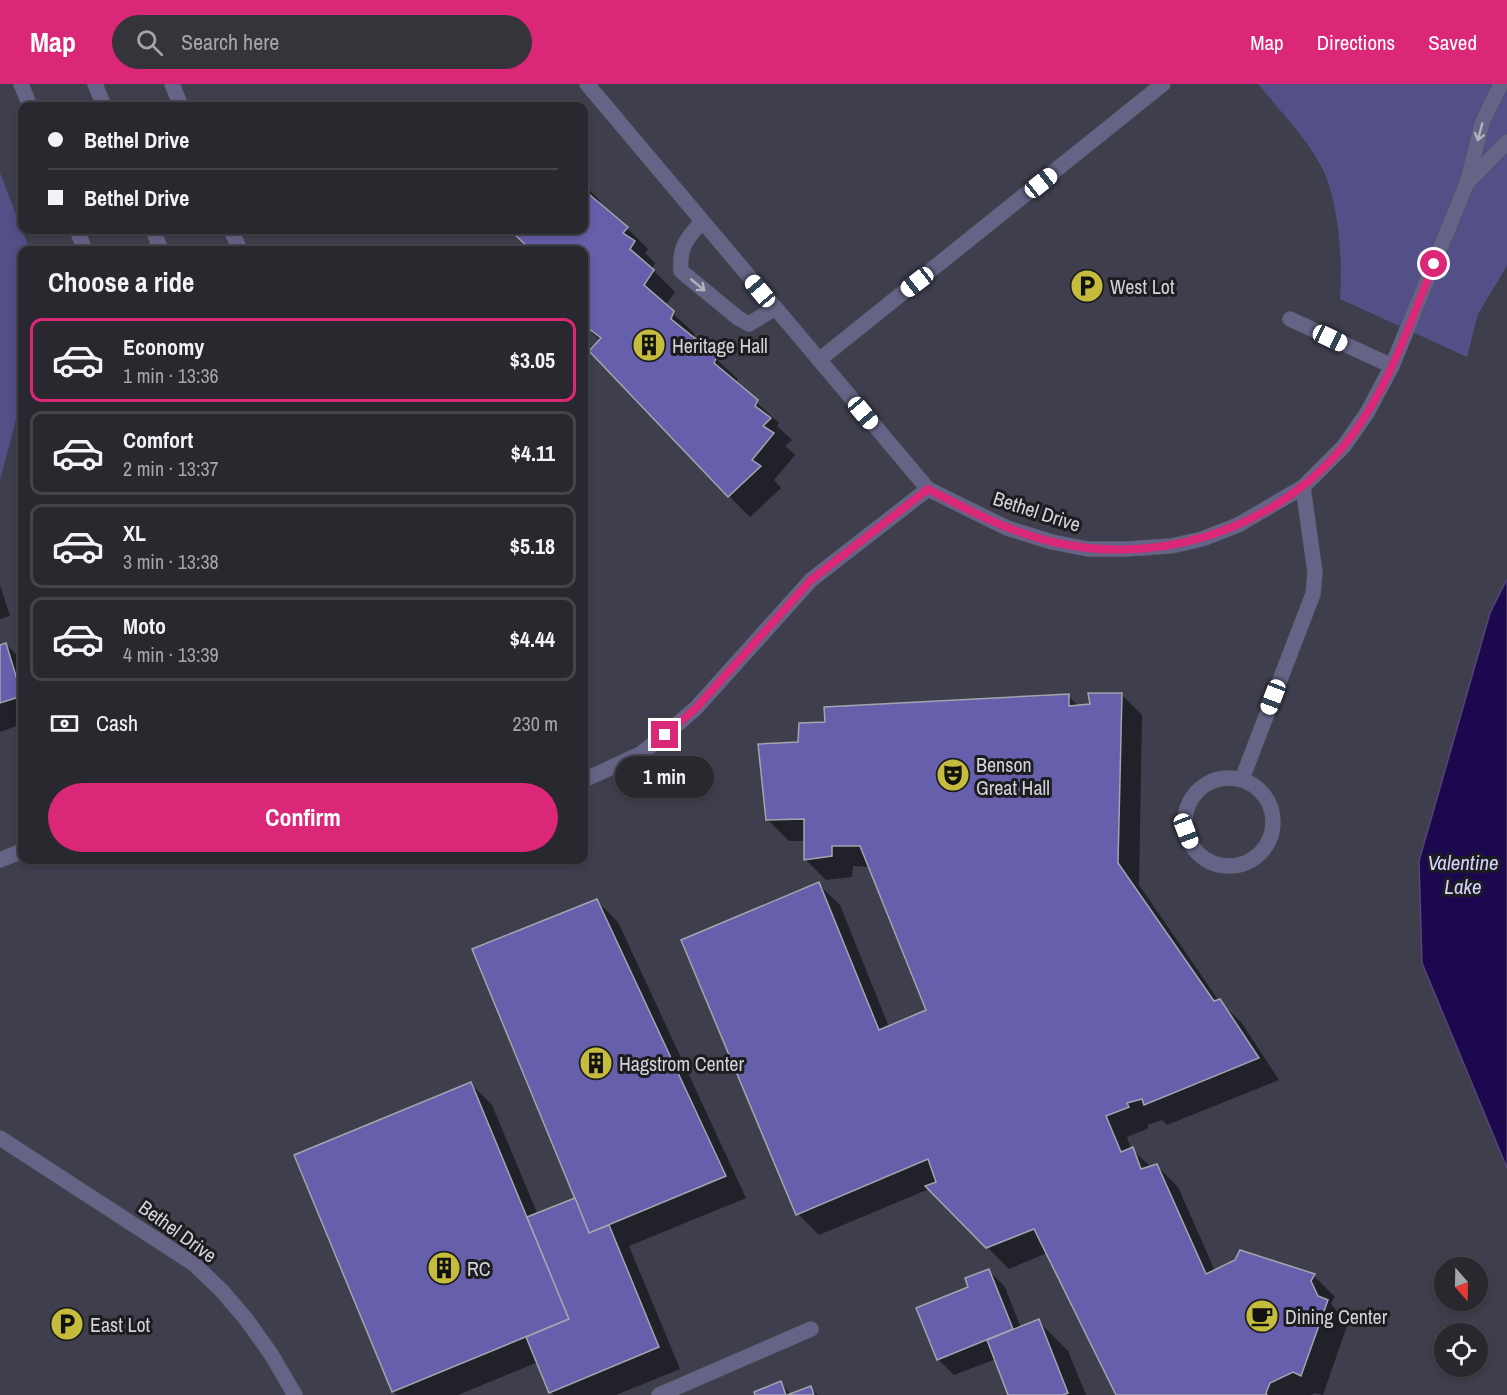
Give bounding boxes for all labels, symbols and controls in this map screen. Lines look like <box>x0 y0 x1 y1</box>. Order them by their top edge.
search box <box>112 15 532 69</box>
text: Map <box>30 23 76 61</box>
icon: search <box>133 26 166 59</box>
text: Search here <box>181 27 279 57</box>
text: Map <box>1250 28 1284 57</box>
text: Directions <box>1317 28 1395 57</box>
text: Saved <box>1428 28 1477 57</box>
one-way arrow <box>1474 122 1486 141</box>
text: Bethel Drive <box>84 125 189 155</box>
car <box>1021 165 1061 201</box>
text: Bethel Drive <box>84 183 189 213</box>
route start <box>1420 250 1447 277</box>
text: Choose a ride <box>48 264 194 300</box>
car <box>897 264 937 300</box>
parking icon: West Lot <box>1069 268 1105 304</box>
car <box>742 271 778 311</box>
place label: West Lot <box>1110 273 1175 300</box>
one-way arrow <box>690 278 705 292</box>
car <box>1310 322 1350 354</box>
building icon: Heritage Hall <box>631 327 667 363</box>
text: Economy <box>123 332 204 362</box>
place label: Heritage Hall <box>672 332 768 359</box>
icon: car <box>51 333 105 387</box>
text: $3.05 <box>510 345 555 375</box>
text: 1 min · 13:36 <box>123 362 219 389</box>
car <box>845 393 881 433</box>
text: Comfort <box>123 425 193 455</box>
icon: car <box>51 426 105 480</box>
text: $4.11 <box>511 438 555 468</box>
text: 2 min · 13:37 <box>123 455 219 482</box>
street label: Bethel Drive <box>990 484 1084 538</box>
text: XL <box>123 518 146 548</box>
icon: car <box>51 519 105 573</box>
text: $5.18 <box>510 531 555 561</box>
text: 3 min · 13:38 <box>123 548 219 575</box>
text: Moto <box>123 611 166 641</box>
icon: car <box>51 612 105 666</box>
text: $4.44 <box>510 624 555 654</box>
text: 4 min · 13:39 <box>123 641 219 668</box>
car <box>1258 677 1288 717</box>
icon: cash <box>48 707 81 740</box>
text: Cash <box>96 708 138 738</box>
text: 230 m <box>512 710 558 737</box>
route end <box>651 721 678 748</box>
place label: Benson Great Hall <box>976 751 1050 801</box>
callout: 1 min <box>616 756 714 798</box>
theatre icon: Benson Great Hall <box>935 757 971 793</box>
text: 1 min <box>643 763 686 790</box>
button: Confirm <box>48 783 558 852</box>
car <box>1171 811 1201 851</box>
water label: Valentine Lake <box>1427 848 1499 901</box>
building icon: Hagstrom Center <box>578 1045 614 1081</box>
place label: Hagstrom Center <box>619 1050 744 1077</box>
street label: Bethel Drive <box>134 1194 222 1268</box>
building icon: RC <box>426 1250 462 1286</box>
place label: RC <box>467 1255 491 1282</box>
north arrow <box>1434 1257 1488 1311</box>
map controls <box>1434 1257 1488 1377</box>
cafe icon: Dining Center <box>1244 1298 1280 1334</box>
place label: Dining Center <box>1285 1303 1388 1330</box>
parking icon: East Lot <box>49 1306 85 1342</box>
place label: East Lot <box>90 1311 151 1338</box>
button: locate <box>1434 1323 1488 1377</box>

